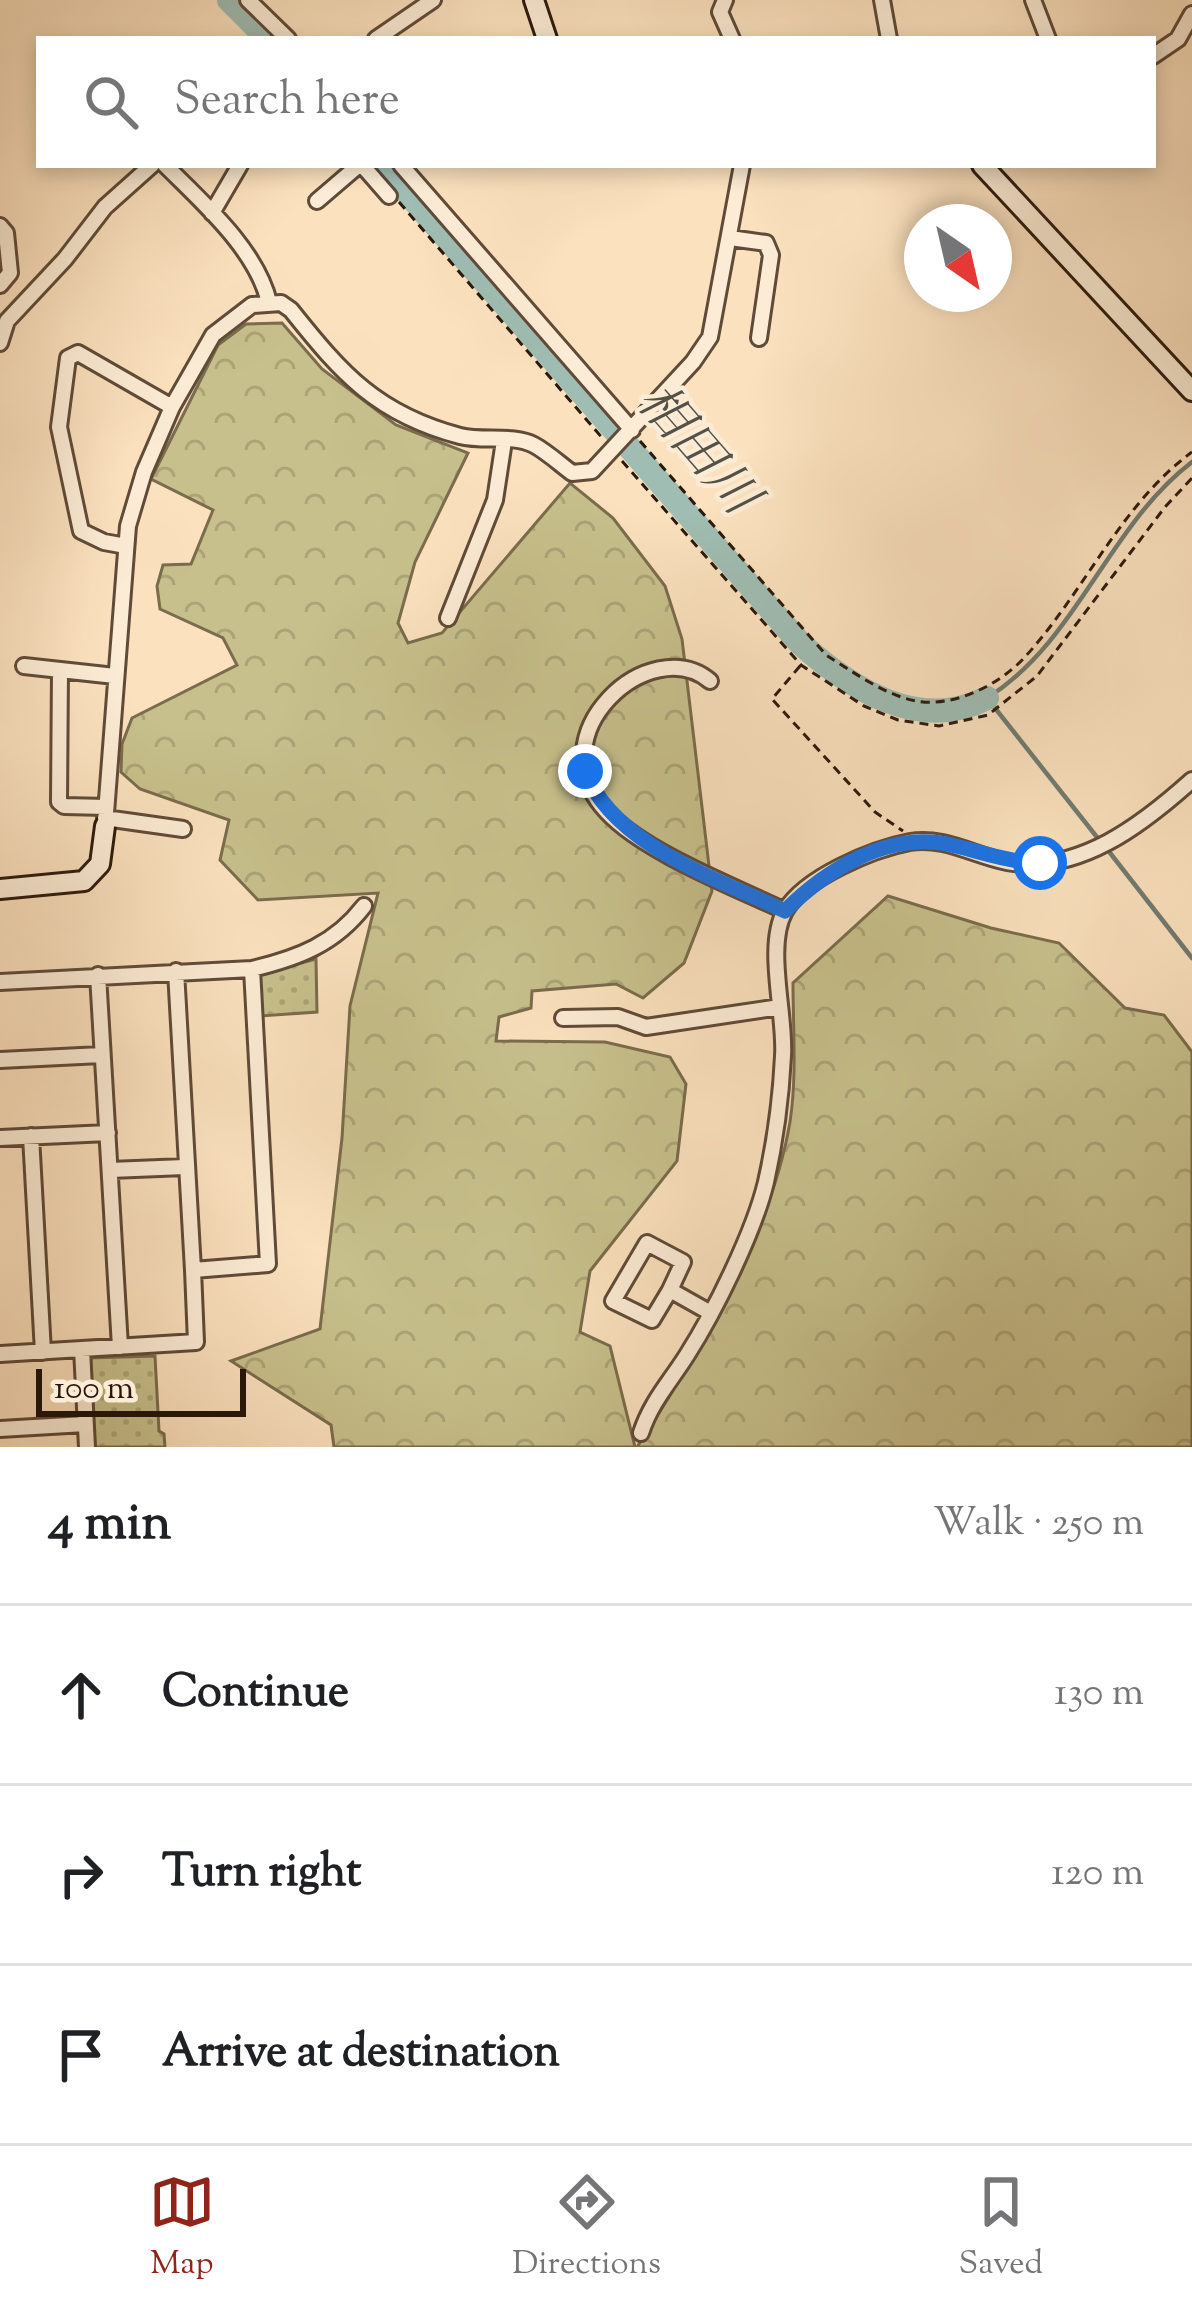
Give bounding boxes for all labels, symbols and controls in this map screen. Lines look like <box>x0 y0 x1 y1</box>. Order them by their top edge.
search box <box>36 36 1156 168</box>
icon: search <box>78 69 144 135</box>
text: Search here <box>174 70 400 135</box>
north arrow <box>904 204 1012 312</box>
water label: 相田川 <box>617 369 776 536</box>
route end <box>558 744 612 798</box>
route start <box>1013 836 1067 890</box>
scale bar <box>36 1363 246 1416</box>
text: 100 m <box>54 1366 134 1414</box>
text: 4 min <box>48 1489 171 1562</box>
text: Walk · 250 m <box>933 1497 1144 1553</box>
icon: ahead <box>48 1662 114 1728</box>
text: Continue <box>162 1662 349 1727</box>
text: 130 m <box>1054 1667 1144 1723</box>
icon: right <box>48 1842 114 1908</box>
text: Turn right <box>162 1842 361 1907</box>
text: 120 m <box>1051 1847 1144 1903</box>
icon: arrive <box>48 2022 114 2088</box>
text: Arrive at destination <box>162 2022 560 2087</box>
tab: Map <box>149 2169 215 2289</box>
tab: Directions <box>512 2169 661 2289</box>
tab: Saved <box>959 2169 1043 2289</box>

